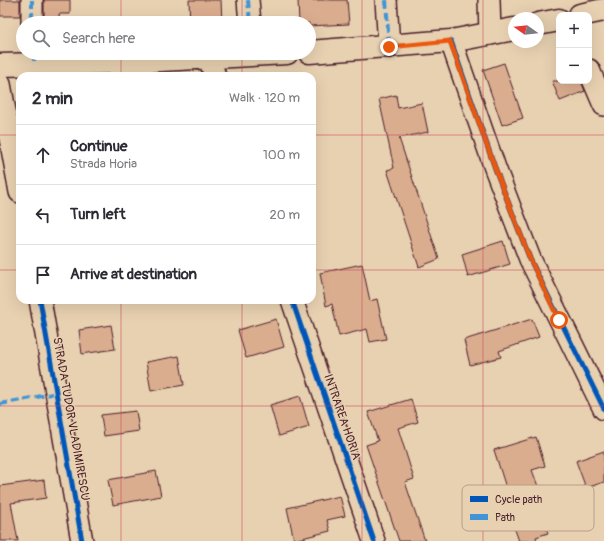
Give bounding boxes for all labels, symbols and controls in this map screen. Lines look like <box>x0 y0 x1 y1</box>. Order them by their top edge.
north arrow <box>508 12 544 48</box>
map controls <box>556 12 592 84</box>
button: + <box>556 12 592 48</box>
search box <box>16 16 316 60</box>
icon: search <box>30 27 52 49</box>
text: Search here <box>62 29 135 48</box>
route end <box>380 38 398 56</box>
button: − <box>556 48 592 84</box>
text: 2 min <box>32 88 73 109</box>
text: Walk · 120 m <box>229 90 300 106</box>
text: Continue <box>70 137 128 156</box>
icon: ahead <box>32 144 54 166</box>
text: 100 m <box>263 147 300 163</box>
text: Strada Horia <box>70 156 137 172</box>
icon: left <box>32 204 54 226</box>
text: Turn left <box>70 205 126 224</box>
text: 20 m <box>269 207 300 223</box>
icon: arrive <box>32 264 54 286</box>
text: Arrive at destination <box>70 265 197 284</box>
route start <box>550 311 568 329</box>
street label: STRADA TUDOR VLADIMIRESCU <box>49 336 93 502</box>
street label: INTRAREA HORIA <box>320 372 364 462</box>
legend <box>462 485 594 531</box>
text: Cycle path <box>495 493 542 506</box>
text: Path <box>495 511 515 524</box>

